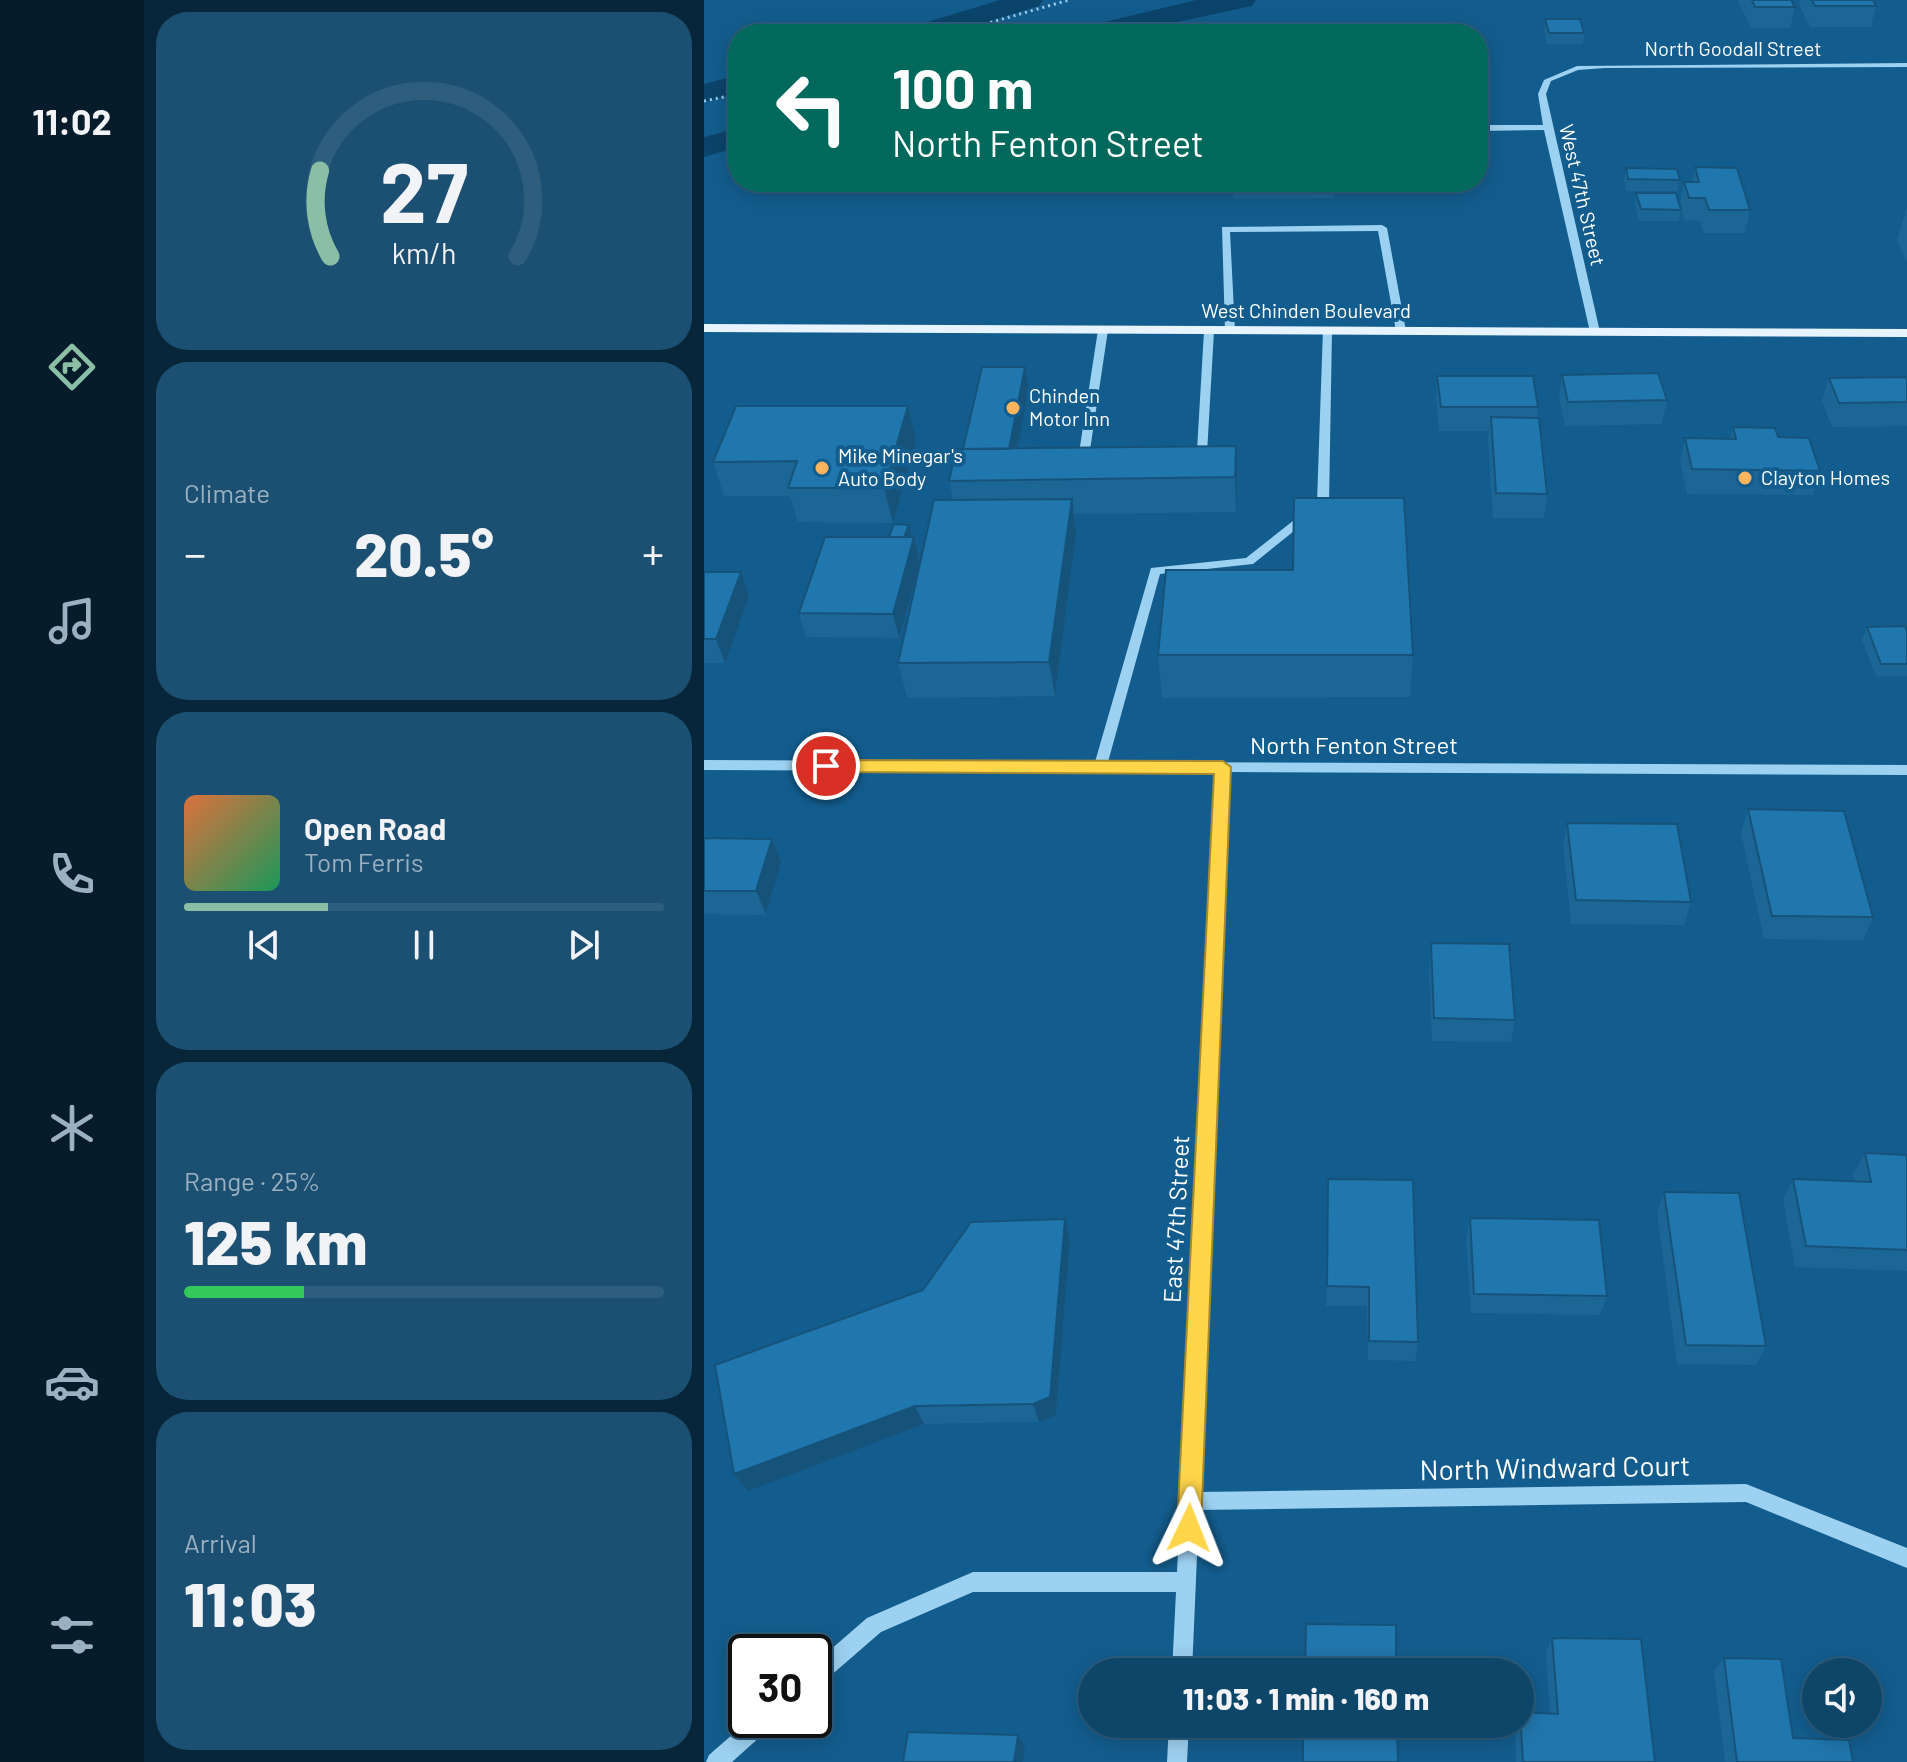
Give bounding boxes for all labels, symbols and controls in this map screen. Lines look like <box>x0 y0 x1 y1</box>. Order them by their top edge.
street label: North Goodall Street <box>1644 36 1822 60</box>
text: 100 m <box>892 53 1034 120</box>
icon: left <box>760 56 864 160</box>
text: 11:02 <box>32 99 112 142</box>
text: North Fenton Street <box>892 121 1204 164</box>
street label: West 47th Street <box>1555 122 1611 268</box>
text: 27 <box>380 140 468 240</box>
text: km/h <box>392 235 456 270</box>
street label: West Chinden Boulevard <box>1201 298 1411 322</box>
icon: directions <box>44 339 100 395</box>
place label: Chinden Motor Inn <box>1029 383 1110 430</box>
marker: Chinden Motor Inn <box>1004 399 1022 417</box>
place label: Mike Minegar's Auto Body <box>838 443 963 490</box>
marker: Mike Minegar's Auto Body <box>813 459 831 477</box>
place label: Clayton Homes <box>1761 465 1890 489</box>
marker: Clayton Homes <box>1736 469 1754 487</box>
text: Climate <box>184 477 270 508</box>
text: 20.5° <box>354 517 494 589</box>
text: − <box>184 526 206 579</box>
text: + <box>642 526 664 579</box>
icon: music <box>44 593 100 649</box>
street label: North Fenton Street <box>1250 730 1458 759</box>
pin <box>792 732 860 800</box>
icon: arrive <box>804 744 848 788</box>
text: Open Road <box>304 810 446 846</box>
icon: phone <box>44 846 100 902</box>
text: Tom Ferris <box>304 846 424 877</box>
icon: previous <box>242 923 286 967</box>
icon: pause <box>402 923 446 967</box>
icon: next <box>562 923 606 967</box>
icon: climate <box>44 1100 100 1156</box>
street label: East 47th Street <box>1157 1134 1194 1303</box>
text: Range · 25% <box>184 1165 320 1196</box>
text: 125 km <box>184 1205 367 1277</box>
icon: car <box>44 1354 100 1410</box>
street label: North Windward Court <box>1419 1448 1691 1486</box>
position arrow <box>1147 1486 1231 1570</box>
text: Arrival <box>184 1527 257 1558</box>
text: 11:03 <box>184 1567 317 1639</box>
icon: filters <box>44 1607 100 1663</box>
speed limit sign: 30 <box>728 1634 832 1738</box>
map controls <box>1802 1658 1882 1738</box>
button: sound <box>1802 1658 1882 1738</box>
text: 11:03 · 1 min · 160 m <box>1183 1680 1429 1716</box>

